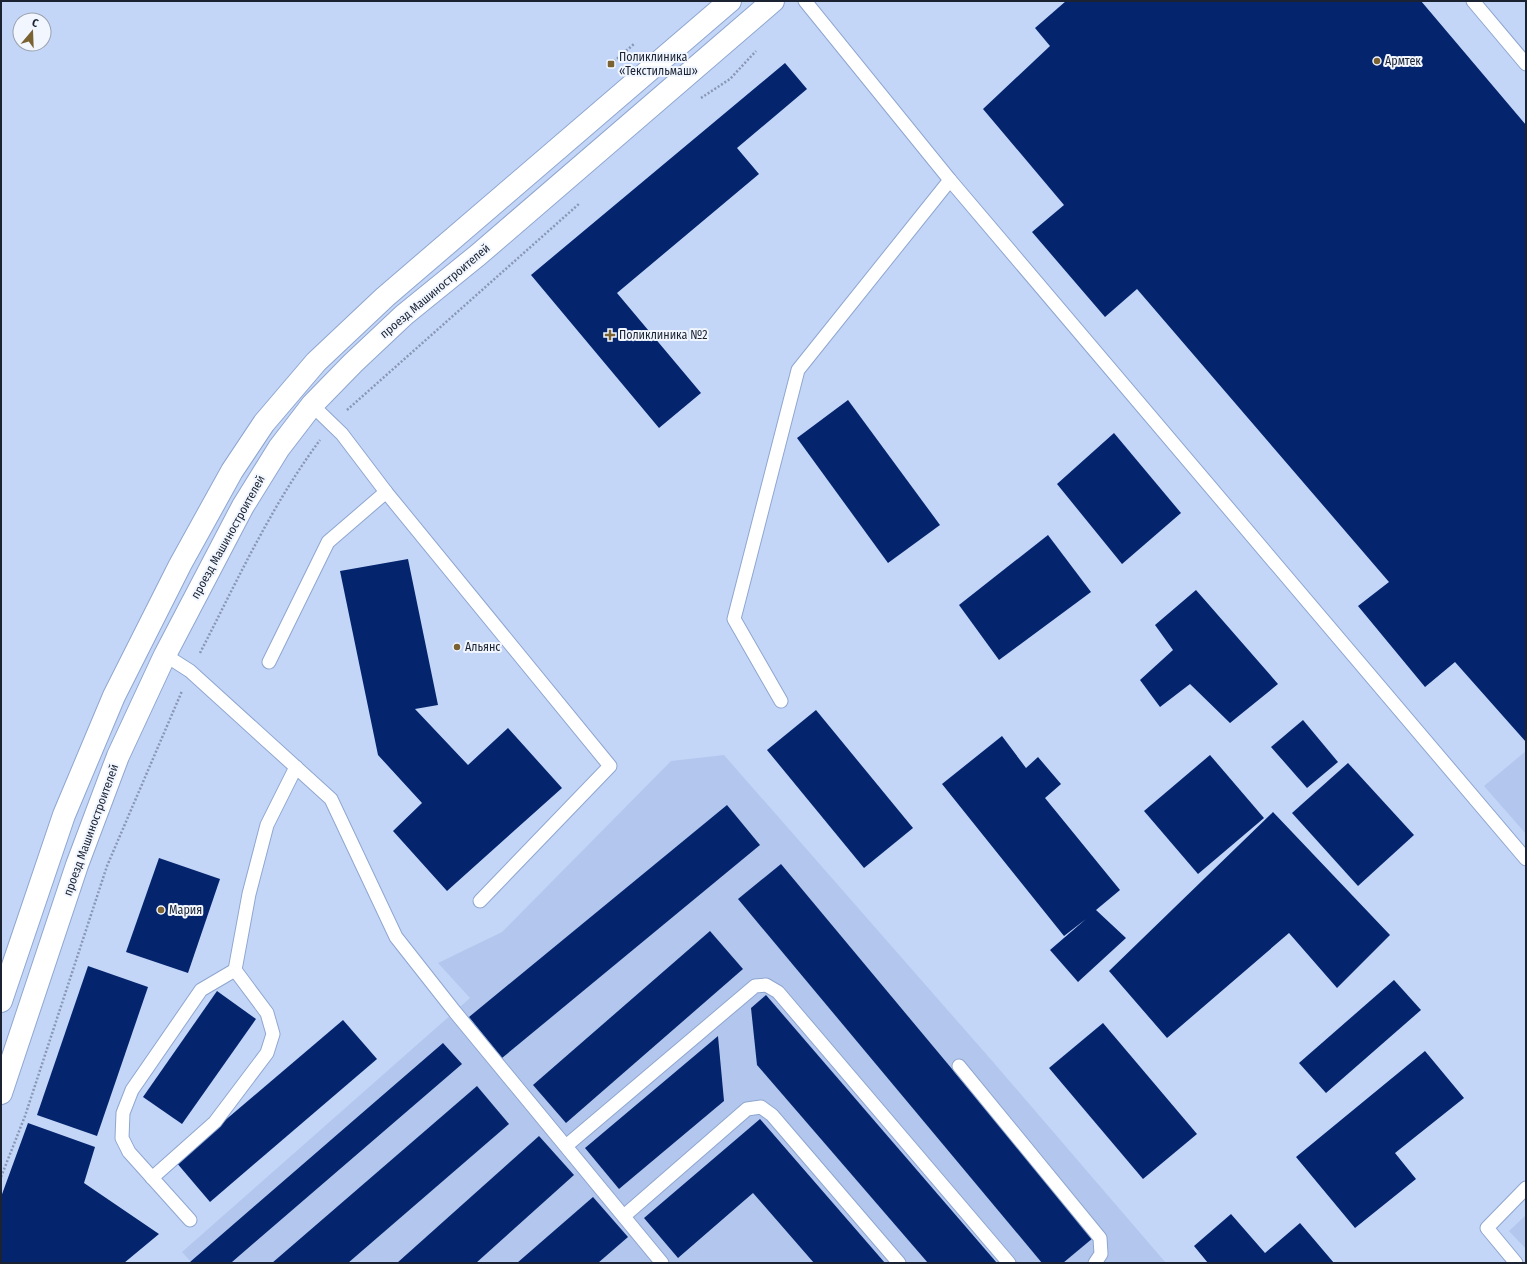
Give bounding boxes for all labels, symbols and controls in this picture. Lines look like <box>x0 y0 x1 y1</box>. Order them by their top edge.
north arrow <box>12 12 52 52</box>
text: С <box>30 16 40 30</box>
place label: Поликлиника «Текстильмаш» <box>619 50 698 78</box>
place label: Армтек <box>1385 54 1421 68</box>
marker: Армтек <box>1372 56 1382 66</box>
marker: Поликлиника «Текстильмаш» <box>606 59 616 69</box>
street label: проезд Машиностроителей <box>377 241 493 341</box>
place label: Поликлиника №2 <box>619 328 708 342</box>
marker: Поликлиника №2 <box>604 329 616 341</box>
street label: проезд Машиностроителей <box>188 473 268 601</box>
place label: Альянс <box>465 640 501 654</box>
marker: Альянс <box>452 642 462 652</box>
street label: проезд Машиностроителей <box>61 762 121 898</box>
place label: Мария <box>169 903 202 917</box>
marker: Мария <box>156 905 166 915</box>

